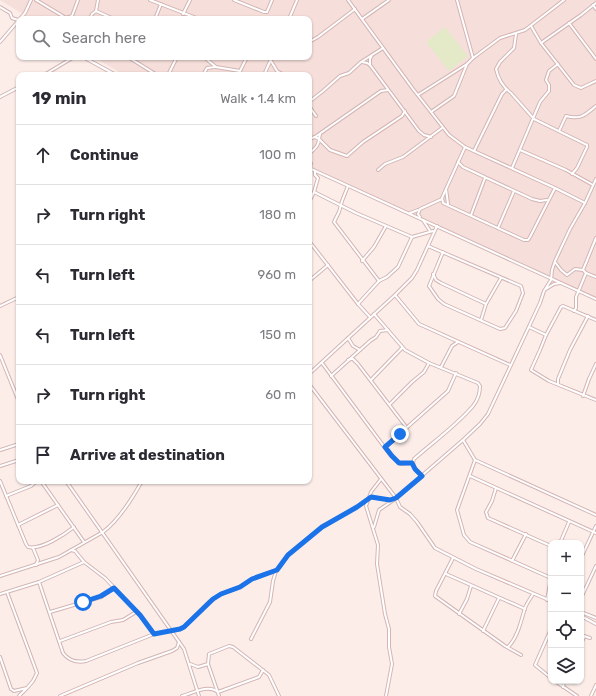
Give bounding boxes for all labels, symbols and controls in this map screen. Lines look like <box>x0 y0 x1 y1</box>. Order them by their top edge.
search box <box>16 16 312 60</box>
icon: search <box>30 27 52 49</box>
text: Search here <box>62 29 146 47</box>
text: 19 min <box>32 88 86 108</box>
text: Walk · 1.4 km <box>220 91 296 106</box>
icon: ahead <box>32 144 54 166</box>
text: Continue <box>70 146 139 164</box>
text: 100 m <box>259 147 296 162</box>
icon: right <box>32 204 54 226</box>
text: Turn right <box>70 206 145 224</box>
text: 180 m <box>259 207 296 222</box>
icon: left <box>32 264 54 286</box>
text: Turn left <box>70 266 135 284</box>
text: 960 m <box>258 267 296 282</box>
icon: left <box>32 324 54 346</box>
text: Turn left <box>70 326 135 344</box>
text: 150 m <box>260 327 296 342</box>
icon: right <box>32 384 54 406</box>
text: Turn right <box>70 386 145 404</box>
text: 60 m <box>265 387 296 402</box>
route end <box>391 425 409 443</box>
icon: arrive <box>32 444 54 466</box>
text: Arrive at destination <box>70 446 225 464</box>
map controls <box>548 540 584 684</box>
button: + <box>548 540 584 576</box>
button: − <box>548 576 584 612</box>
route start <box>74 593 92 611</box>
button: locate <box>548 612 584 648</box>
button: layers <box>548 648 584 684</box>

